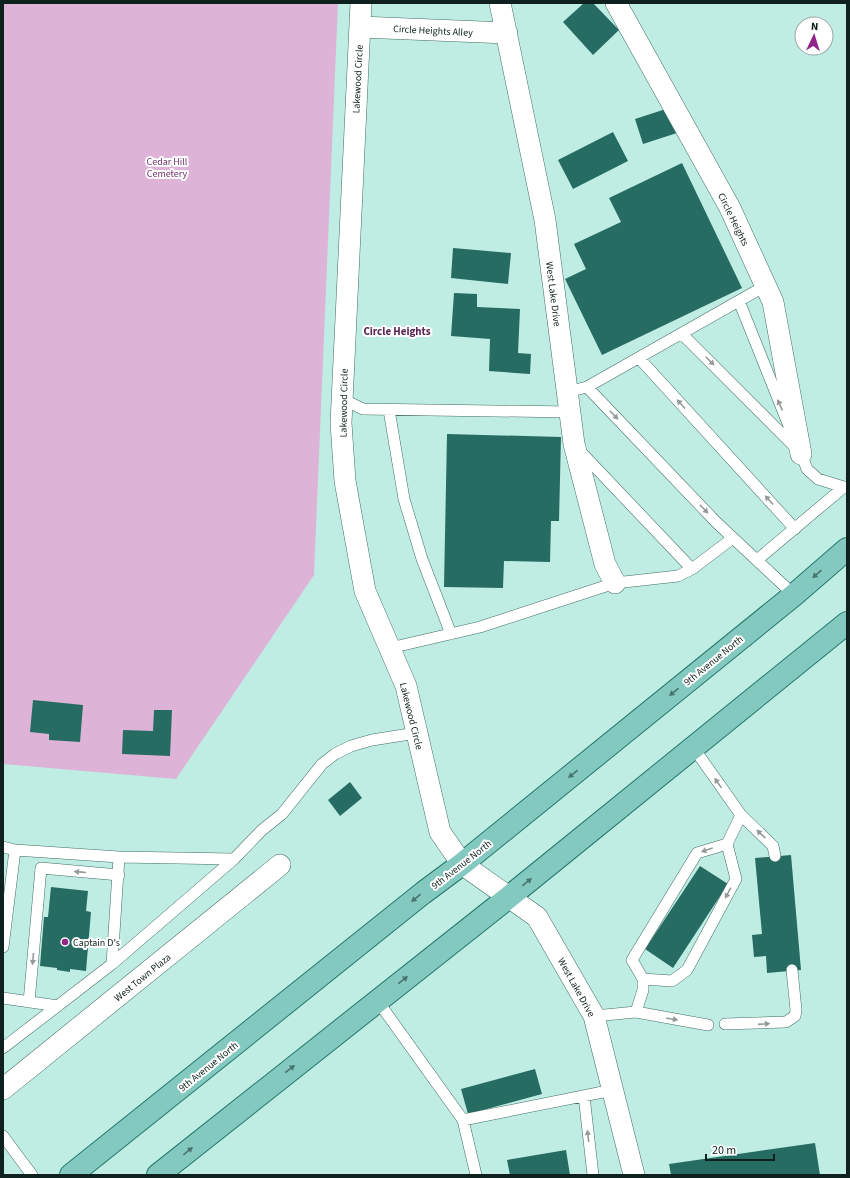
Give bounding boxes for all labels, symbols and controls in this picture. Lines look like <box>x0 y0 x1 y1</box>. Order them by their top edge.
north arrow <box>794 16 834 56</box>
text: N <box>810 19 819 34</box>
street label: Circle Heights Alley <box>393 22 473 40</box>
street label: Lakewood Circle <box>349 44 367 114</box>
park label: Cedar Hill Cemetery <box>147 155 188 181</box>
street label: Circle Heights <box>714 191 752 248</box>
street label: West Lake Drive <box>542 261 564 328</box>
district label: Circle Heights <box>363 324 431 339</box>
one-way arrow <box>705 356 715 366</box>
street label: Lakewood Circle <box>336 368 352 438</box>
one-way arrow <box>676 399 686 409</box>
one-way arrow <box>776 399 783 411</box>
one-way arrow <box>609 410 619 420</box>
one-way arrow <box>764 495 774 505</box>
one-way arrow <box>699 504 709 514</box>
one-way arrow <box>812 570 823 579</box>
street label: 9th Avenue North <box>681 632 746 689</box>
street label: Lakewood Circle <box>396 681 426 751</box>
one-way arrow <box>668 688 679 697</box>
one-way arrow <box>567 770 578 778</box>
one-way arrow <box>714 778 722 788</box>
one-way arrow <box>756 829 766 839</box>
street label: 9th Avenue North <box>429 837 495 893</box>
one-way arrow <box>700 848 712 854</box>
one-way arrow <box>74 868 86 875</box>
one-way arrow <box>521 878 532 887</box>
one-way arrow <box>725 888 732 899</box>
one-way arrow <box>411 894 421 903</box>
place label: Captain D's <box>73 936 120 950</box>
marker: Captain D's <box>60 937 70 947</box>
street label: West Town Plaza <box>111 951 174 1005</box>
one-way arrow <box>30 953 36 965</box>
street label: West Lake Drive <box>554 955 598 1020</box>
one-way arrow <box>398 976 408 985</box>
one-way arrow <box>666 1016 678 1022</box>
one-way arrow <box>758 1020 770 1027</box>
street label: 9th Avenue North <box>176 1038 241 1095</box>
one-way arrow <box>284 1065 295 1074</box>
one-way arrow <box>585 1130 592 1142</box>
scale bar <box>706 1136 774 1162</box>
text: 20 m <box>712 1142 736 1159</box>
one-way arrow <box>183 1146 194 1155</box>

